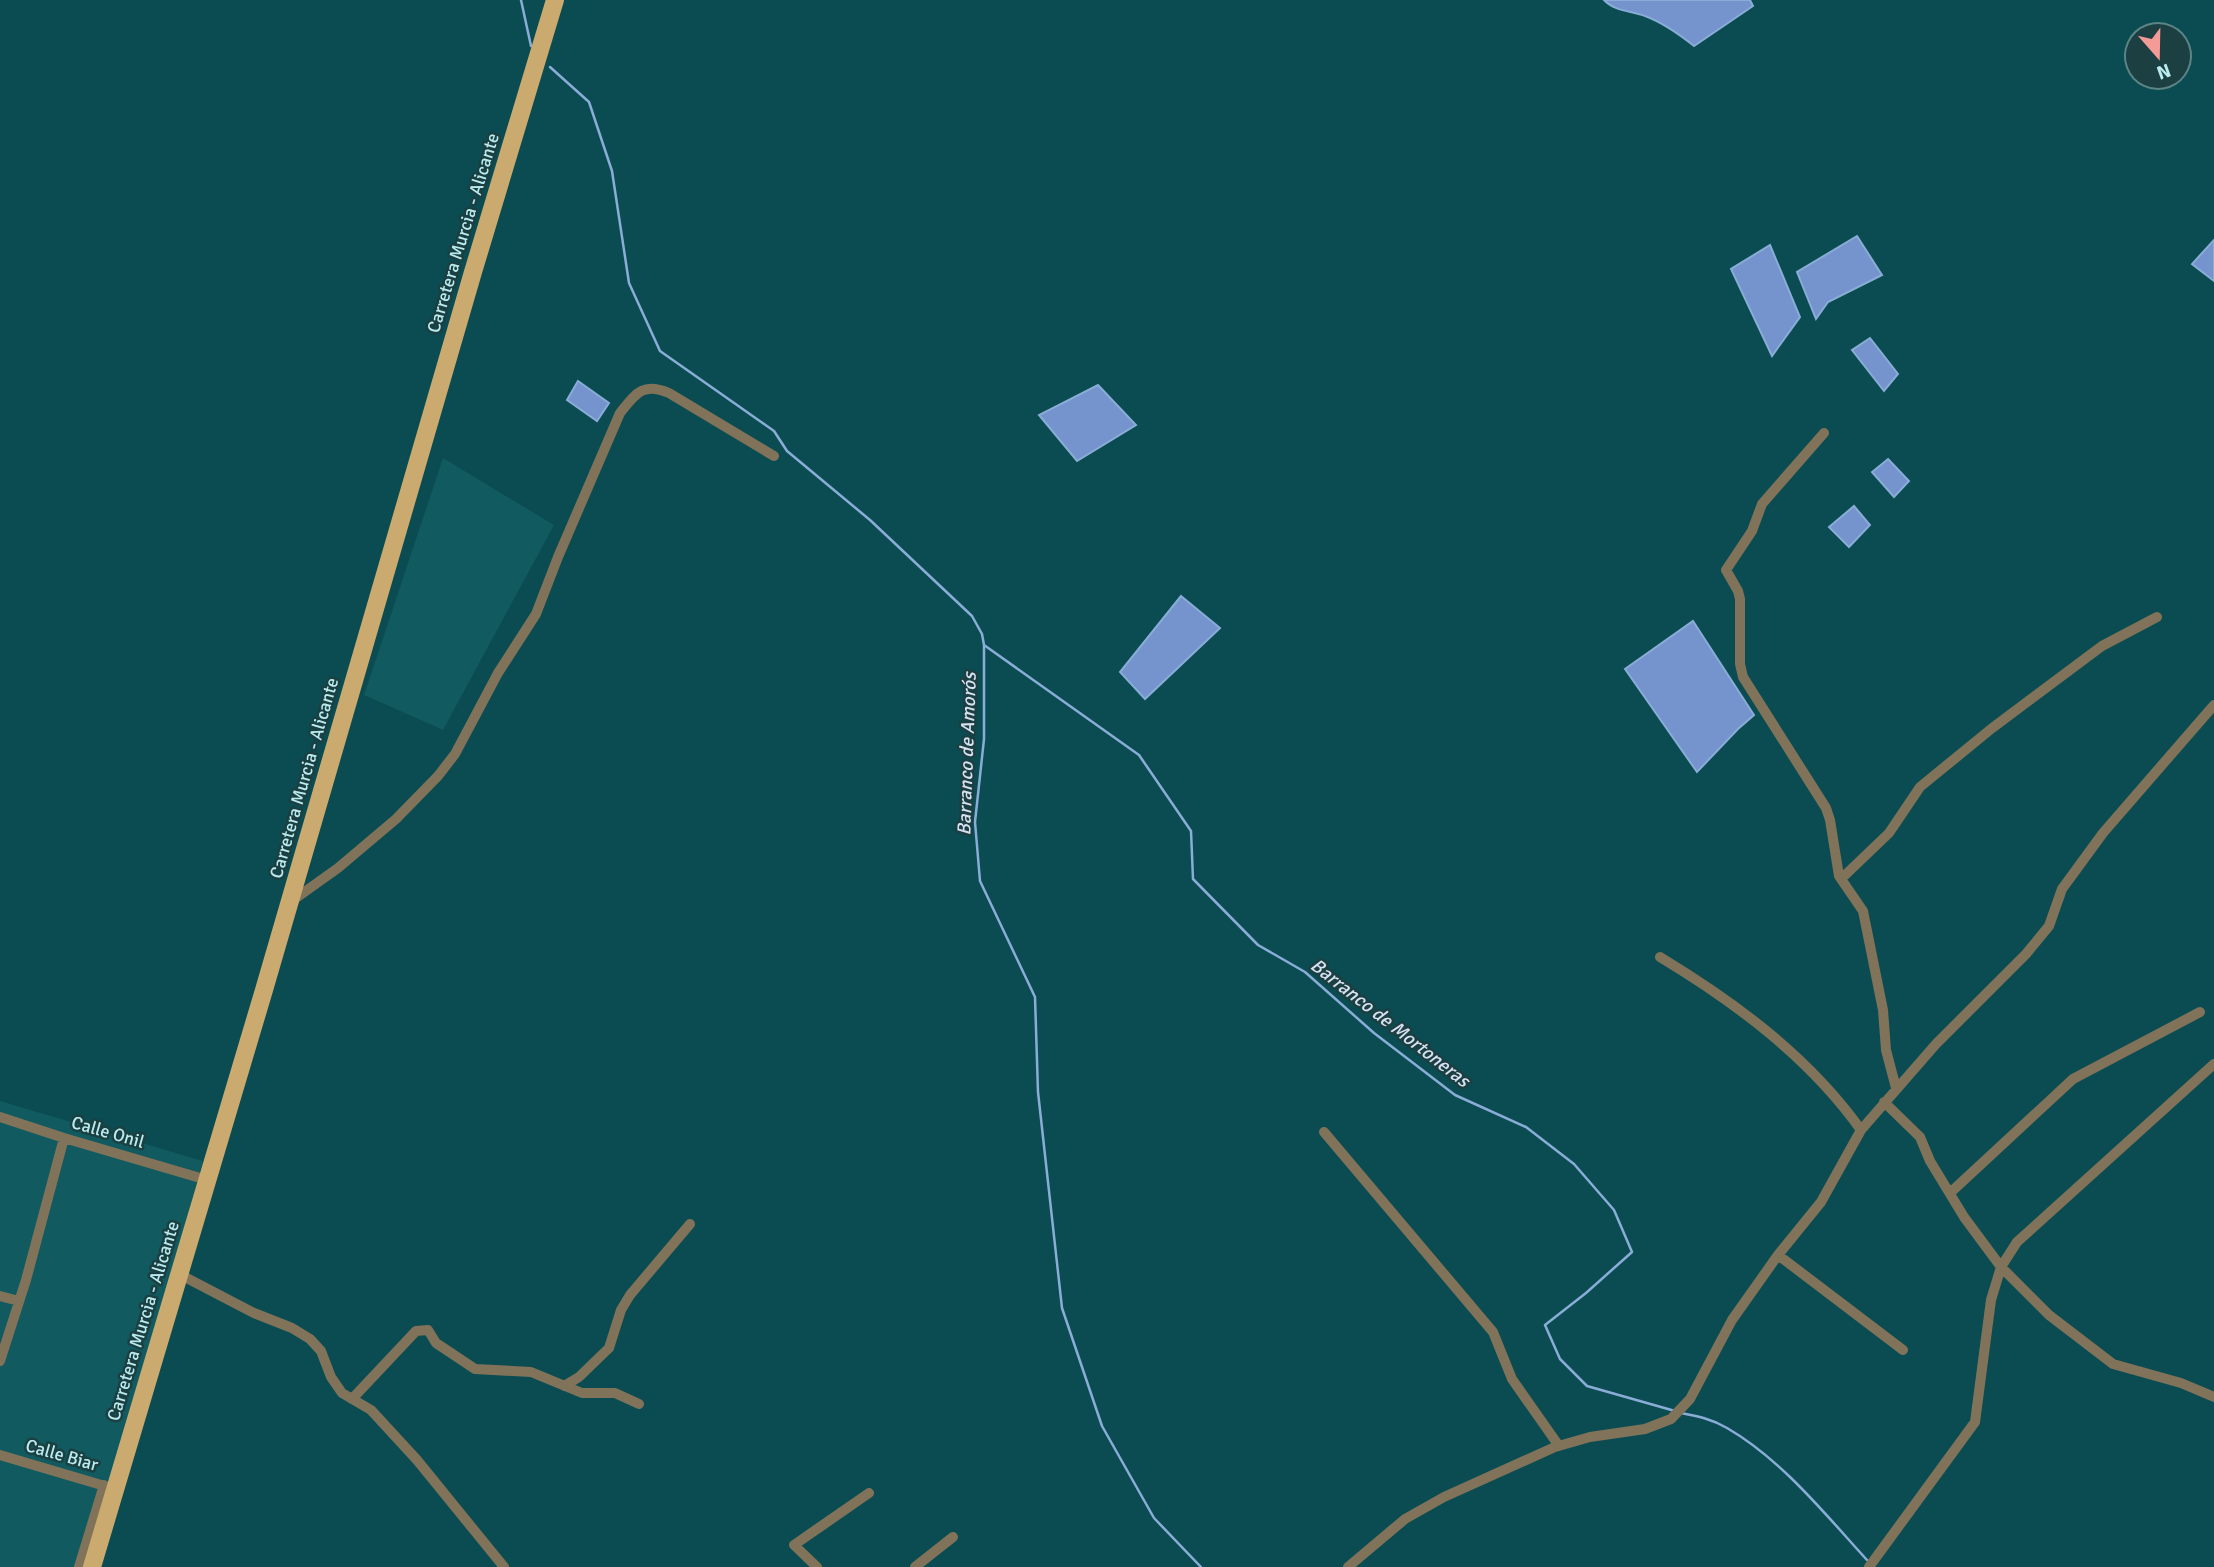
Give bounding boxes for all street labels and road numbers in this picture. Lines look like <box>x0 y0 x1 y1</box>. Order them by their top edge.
street label: Carretera Murcia - Alicante <box>422 131 504 335</box>
street label: Carretera Murcia - Alicante <box>265 675 343 881</box>
street label: Calle Onil <box>69 1111 147 1153</box>
street label: Carretera Murcia - Alicante <box>102 1219 184 1423</box>
street label: Calle Biar <box>23 1434 101 1476</box>

